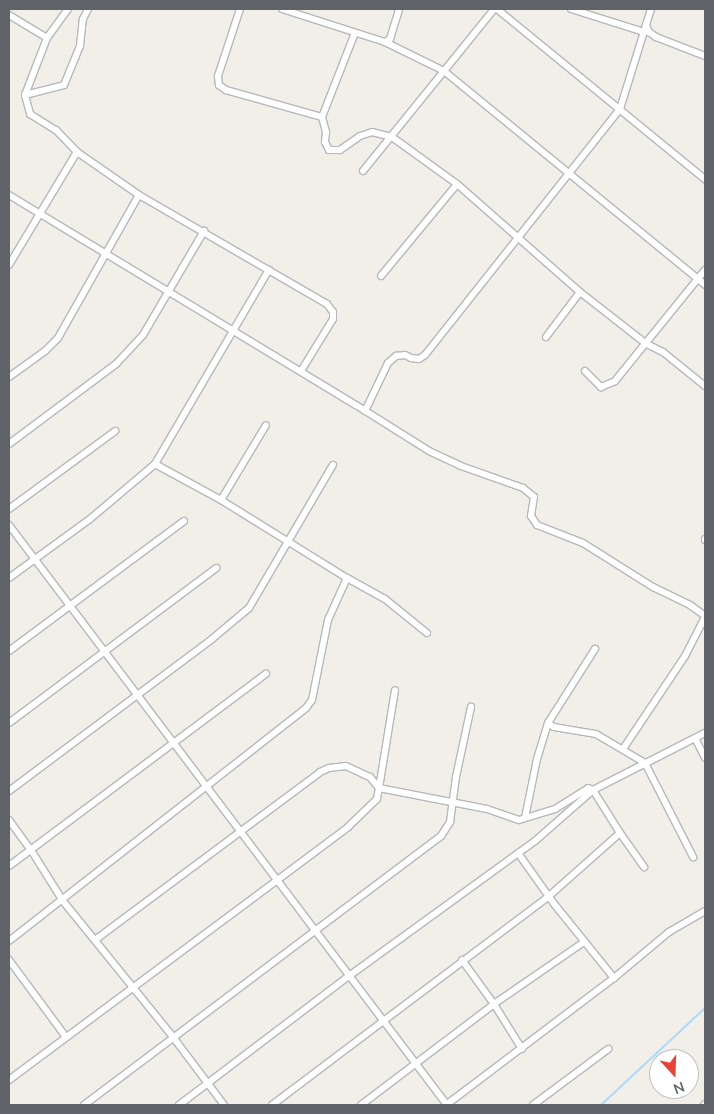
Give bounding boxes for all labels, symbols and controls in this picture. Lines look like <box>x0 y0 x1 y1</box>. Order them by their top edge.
north arrow <box>649 1049 699 1099</box>
text: N <box>671 1077 687 1098</box>

